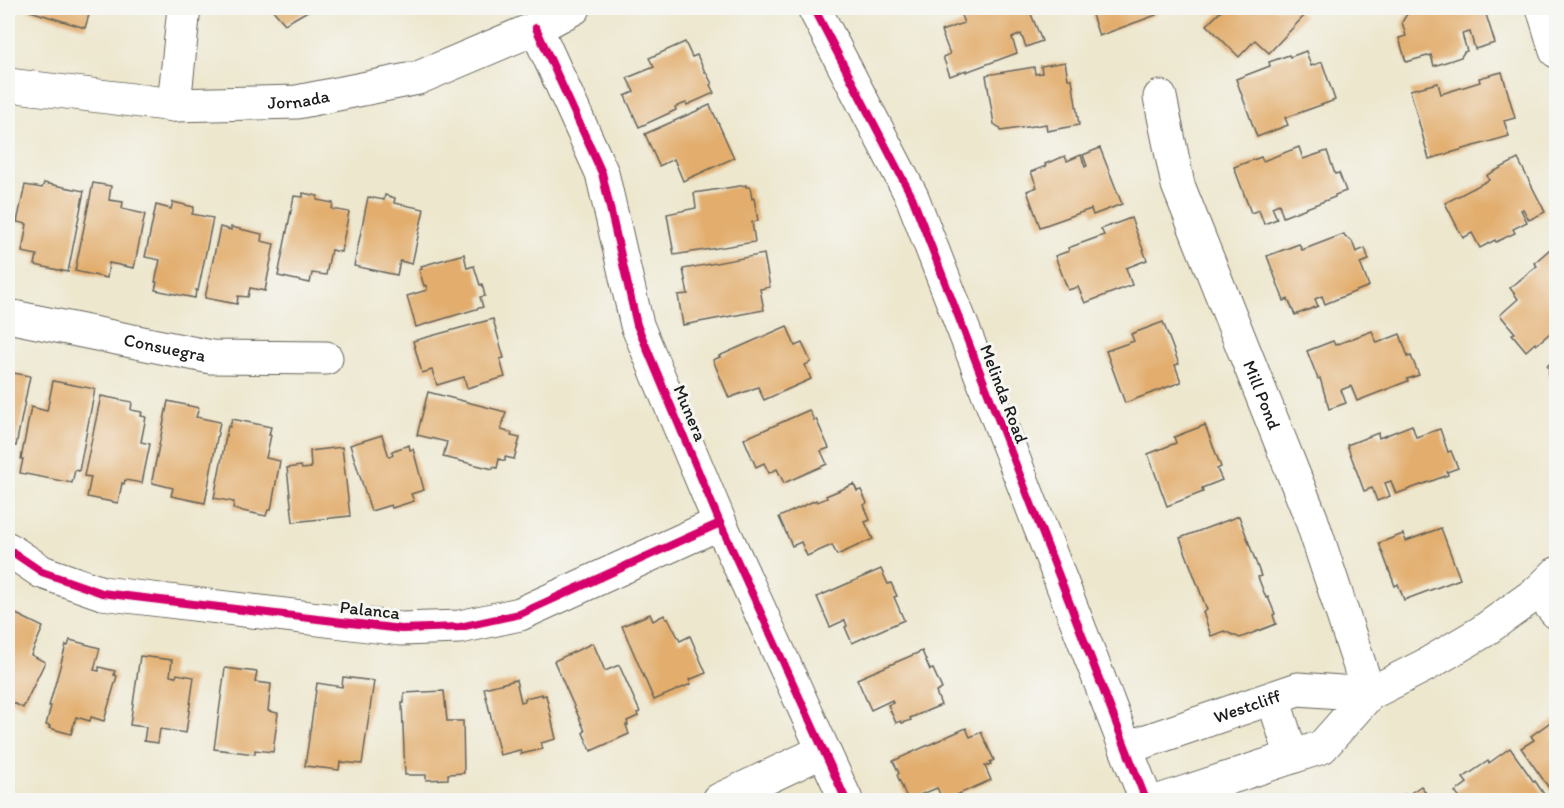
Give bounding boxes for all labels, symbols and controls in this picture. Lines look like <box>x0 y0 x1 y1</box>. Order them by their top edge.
street label: Jornada <box>267 85 332 114</box>
street label: Consuegra <box>122 329 208 367</box>
street label: Melinda Road <box>975 342 1033 447</box>
street label: Mill Pond <box>1238 357 1286 433</box>
street label: Munera <box>668 382 712 445</box>
street label: Palanca <box>339 596 402 624</box>
street label: Westcliff <box>1211 685 1284 728</box>

